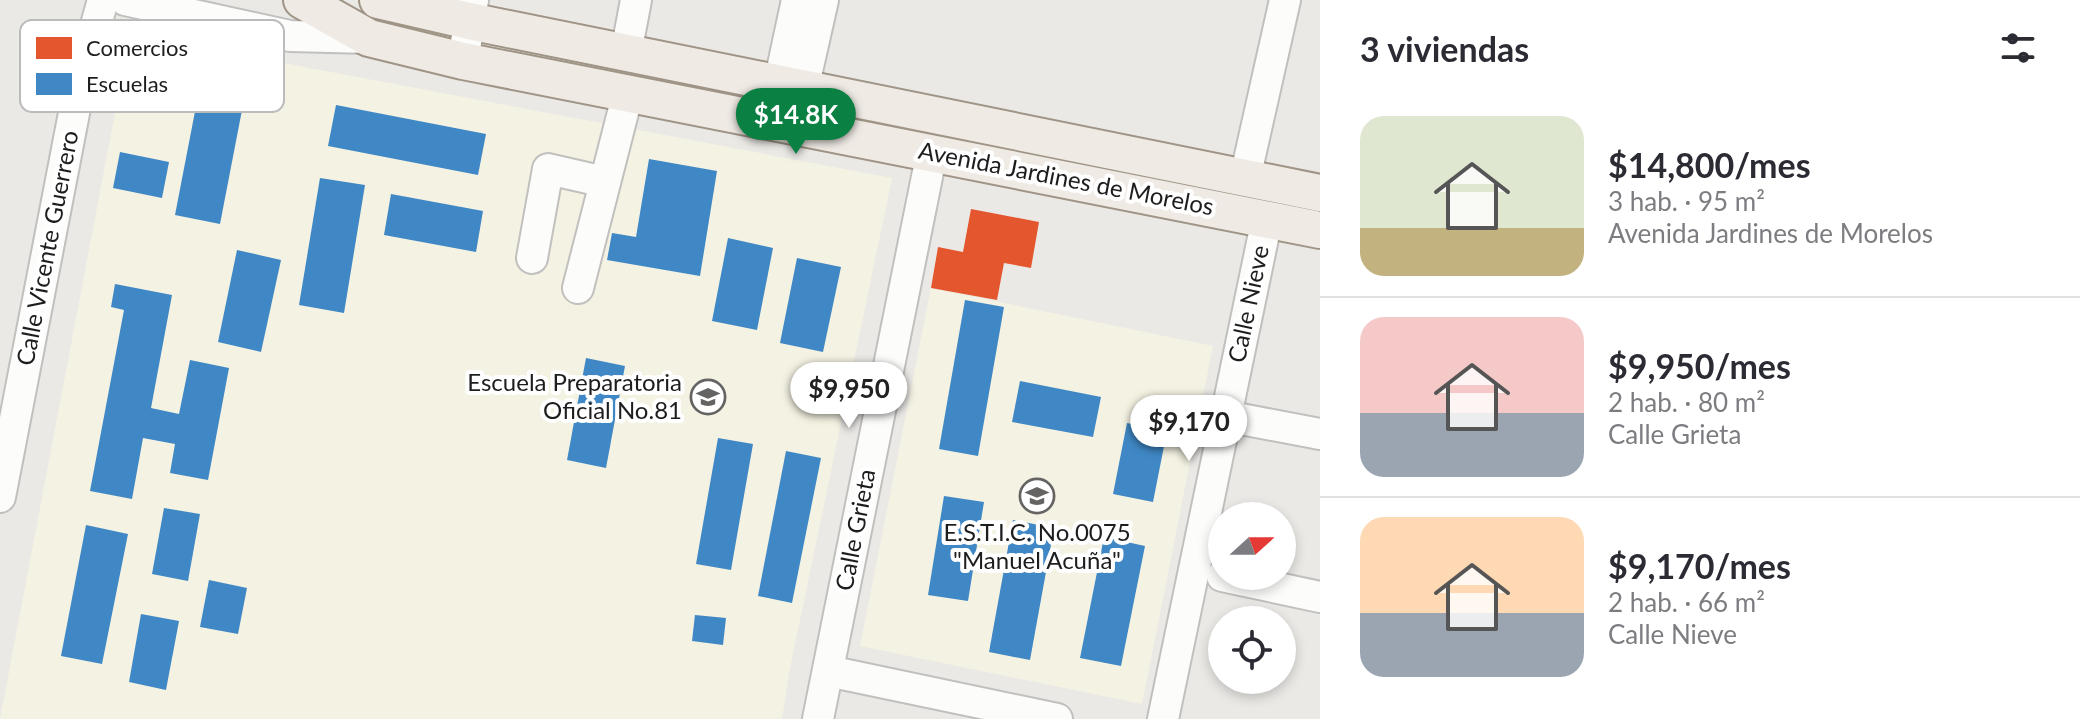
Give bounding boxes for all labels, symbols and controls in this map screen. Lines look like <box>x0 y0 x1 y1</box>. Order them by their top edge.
legend <box>20 20 284 112</box>
icon: filters <box>1996 26 2040 70</box>
text: 3 viviendas <box>1360 28 1529 69</box>
text: Comercios <box>86 34 188 61</box>
text: Escuelas <box>86 70 168 97</box>
pin: $14.8K <box>731 88 861 156</box>
text: $14.8K <box>754 98 838 130</box>
street label: Calle Vicente Guerrero <box>10 128 84 368</box>
street label: Avenida Jardines de Morelos <box>916 135 1216 220</box>
text: $14,800/mes <box>1608 144 1811 185</box>
icon: home <box>1424 148 1520 244</box>
text: 3 hab. · 95 m² <box>1608 185 1765 217</box>
text: Avenida Jardines de Morelos <box>1608 217 1933 249</box>
street label: Calle Nieve <box>1221 242 1274 365</box>
text: $9,950/mes <box>1608 345 1791 386</box>
icon: home <box>1424 349 1520 445</box>
pin: $9,950 <box>784 362 914 430</box>
place label: Escuela Preparatoria Oficial No.81 <box>467 367 682 424</box>
text: $9,950 <box>808 372 890 404</box>
school or university icon: Escuela Preparatoria Oficial No.81 <box>689 378 727 416</box>
text: 2 hab. · 80 m² <box>1608 386 1765 418</box>
pin: $9,170 <box>1124 395 1254 463</box>
text: $9,170 <box>1148 405 1230 437</box>
text: Calle Grieta <box>1608 418 1741 450</box>
street label: Calle Grieta <box>829 467 881 593</box>
school or university icon: E.S.T.I.C. No.0075 "Manuel Acuña" <box>1018 477 1056 515</box>
north arrow <box>1208 502 1296 590</box>
map controls <box>1208 502 1296 694</box>
place label: E.S.T.I.C. No.0075 "Manuel Acuña" <box>943 517 1131 574</box>
text: $9,170/mes <box>1608 545 1791 586</box>
icon: home <box>1424 549 1520 645</box>
text: 2 hab. · 66 m² <box>1608 586 1765 618</box>
button: locate <box>1208 606 1296 694</box>
text: Calle Nieve <box>1608 618 1737 650</box>

